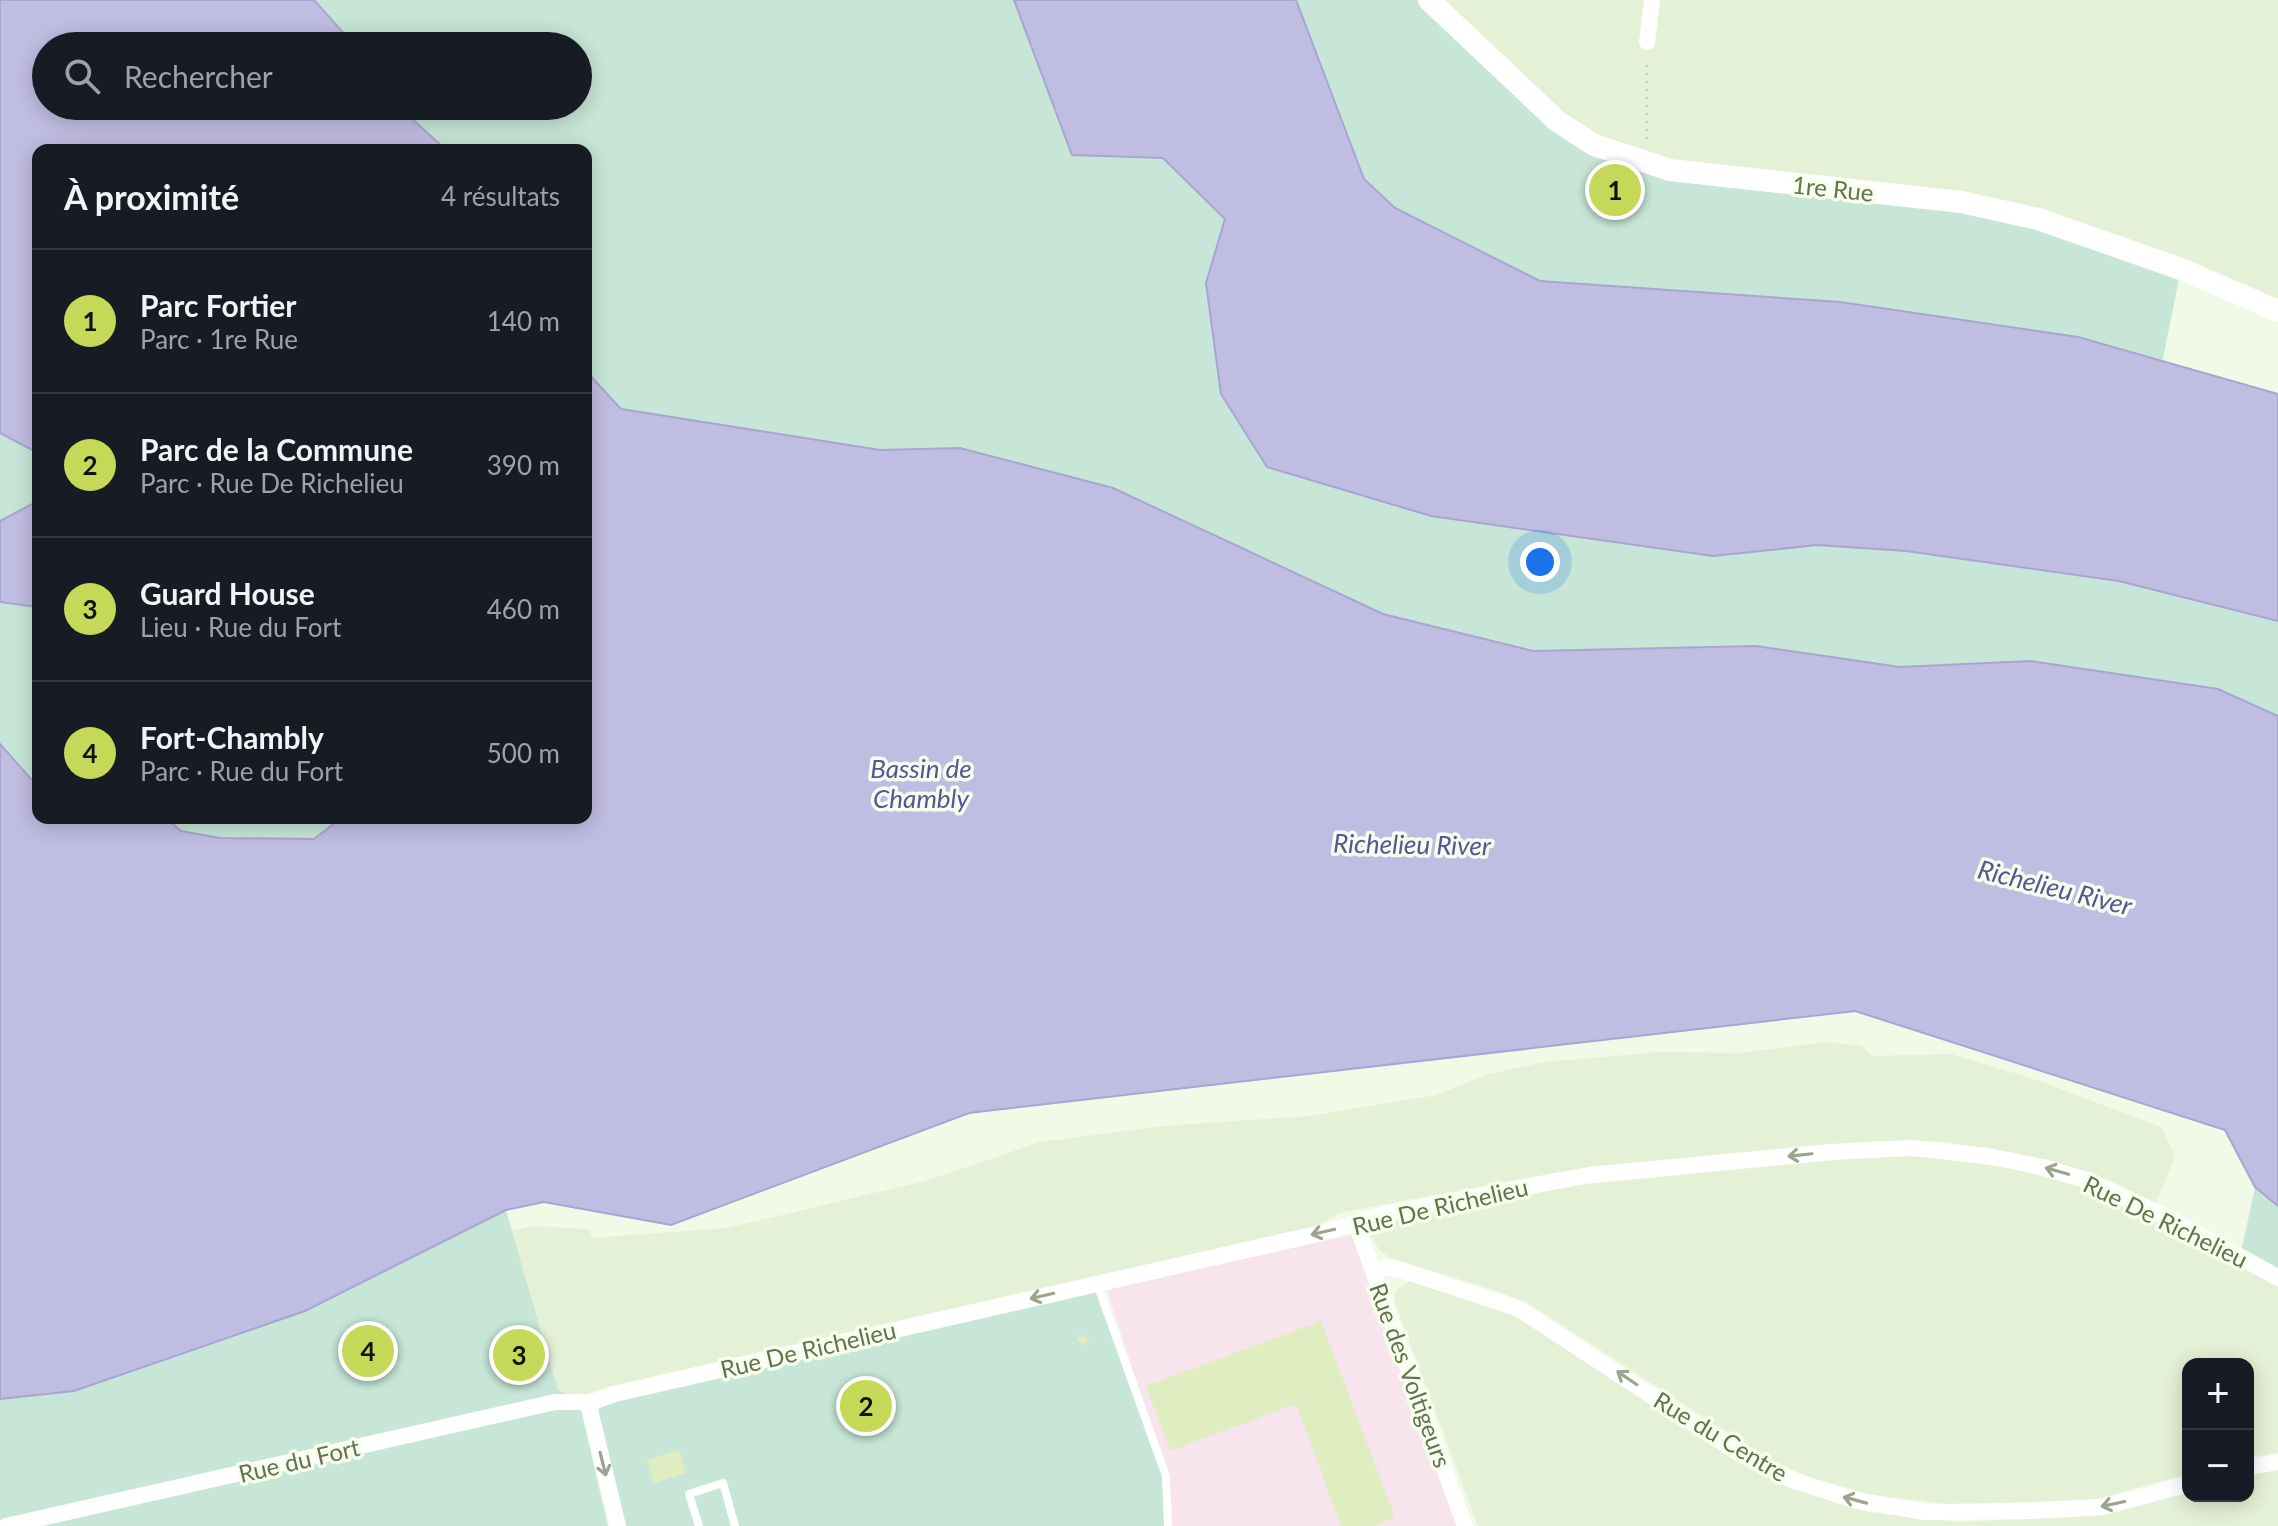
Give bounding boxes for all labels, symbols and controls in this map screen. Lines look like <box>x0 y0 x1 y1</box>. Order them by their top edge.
search box <box>32 32 592 120</box>
icon: search <box>60 54 104 98</box>
text: Rechercher <box>124 58 273 94</box>
pin: 1 <box>1589 160 1641 220</box>
street label: 1re Rue <box>1791 169 1875 207</box>
text: À proximité <box>64 176 239 217</box>
text: 4 résultats <box>441 180 560 212</box>
text: Parc Fortier <box>140 287 296 323</box>
text: 1 <box>82 305 98 337</box>
text: 140 m <box>487 305 560 337</box>
text: Parc · 1re Rue <box>140 323 298 355</box>
text: Parc de la Commune <box>140 431 413 467</box>
text: 2 <box>82 449 98 481</box>
text: 390 m <box>487 449 560 481</box>
text: Parc · Rue De Richelieu <box>140 467 404 499</box>
your location <box>1520 542 1560 582</box>
text: Guard House <box>140 575 315 611</box>
text: 3 <box>82 593 98 625</box>
text: 460 m <box>487 593 560 625</box>
text: Lieu · Rue du Fort <box>140 611 341 643</box>
text: Fort-Chambly <box>140 719 324 755</box>
text: 4 <box>82 737 98 769</box>
text: 500 m <box>487 737 560 769</box>
water label: Bassin de Chambly <box>870 752 972 814</box>
text: Parc · Rue du Fort <box>140 755 343 787</box>
water label: Richelieu River <box>1333 827 1492 861</box>
water label: Richelieu River <box>1975 852 2136 922</box>
one-way arrow <box>1787 1148 1814 1163</box>
one-way arrow <box>2045 1163 2071 1178</box>
street label: Rue De Richelieu <box>2079 1169 2253 1273</box>
street label: Rue De Richelieu <box>1349 1172 1531 1240</box>
one-way arrow <box>1311 1225 1336 1240</box>
street label: Rue des Voltigeurs <box>1364 1279 1458 1471</box>
one-way arrow <box>1030 1289 1055 1304</box>
street label: Rue De Richelieu <box>717 1315 899 1383</box>
pin: 4 <box>342 1321 394 1381</box>
pin: 3 <box>493 1325 545 1385</box>
map controls <box>2182 1358 2254 1502</box>
button: + <box>2182 1358 2254 1430</box>
one-way arrow <box>1616 1370 1638 1387</box>
pin: 2 <box>840 1376 892 1436</box>
street label: Rue du Centre <box>1649 1385 1793 1487</box>
button: − <box>2182 1430 2254 1502</box>
street label: Rue du Fort <box>236 1432 363 1488</box>
one-way arrow <box>596 1450 611 1476</box>
one-way arrow <box>1842 1491 1868 1506</box>
one-way arrow <box>2100 1497 2126 1512</box>

